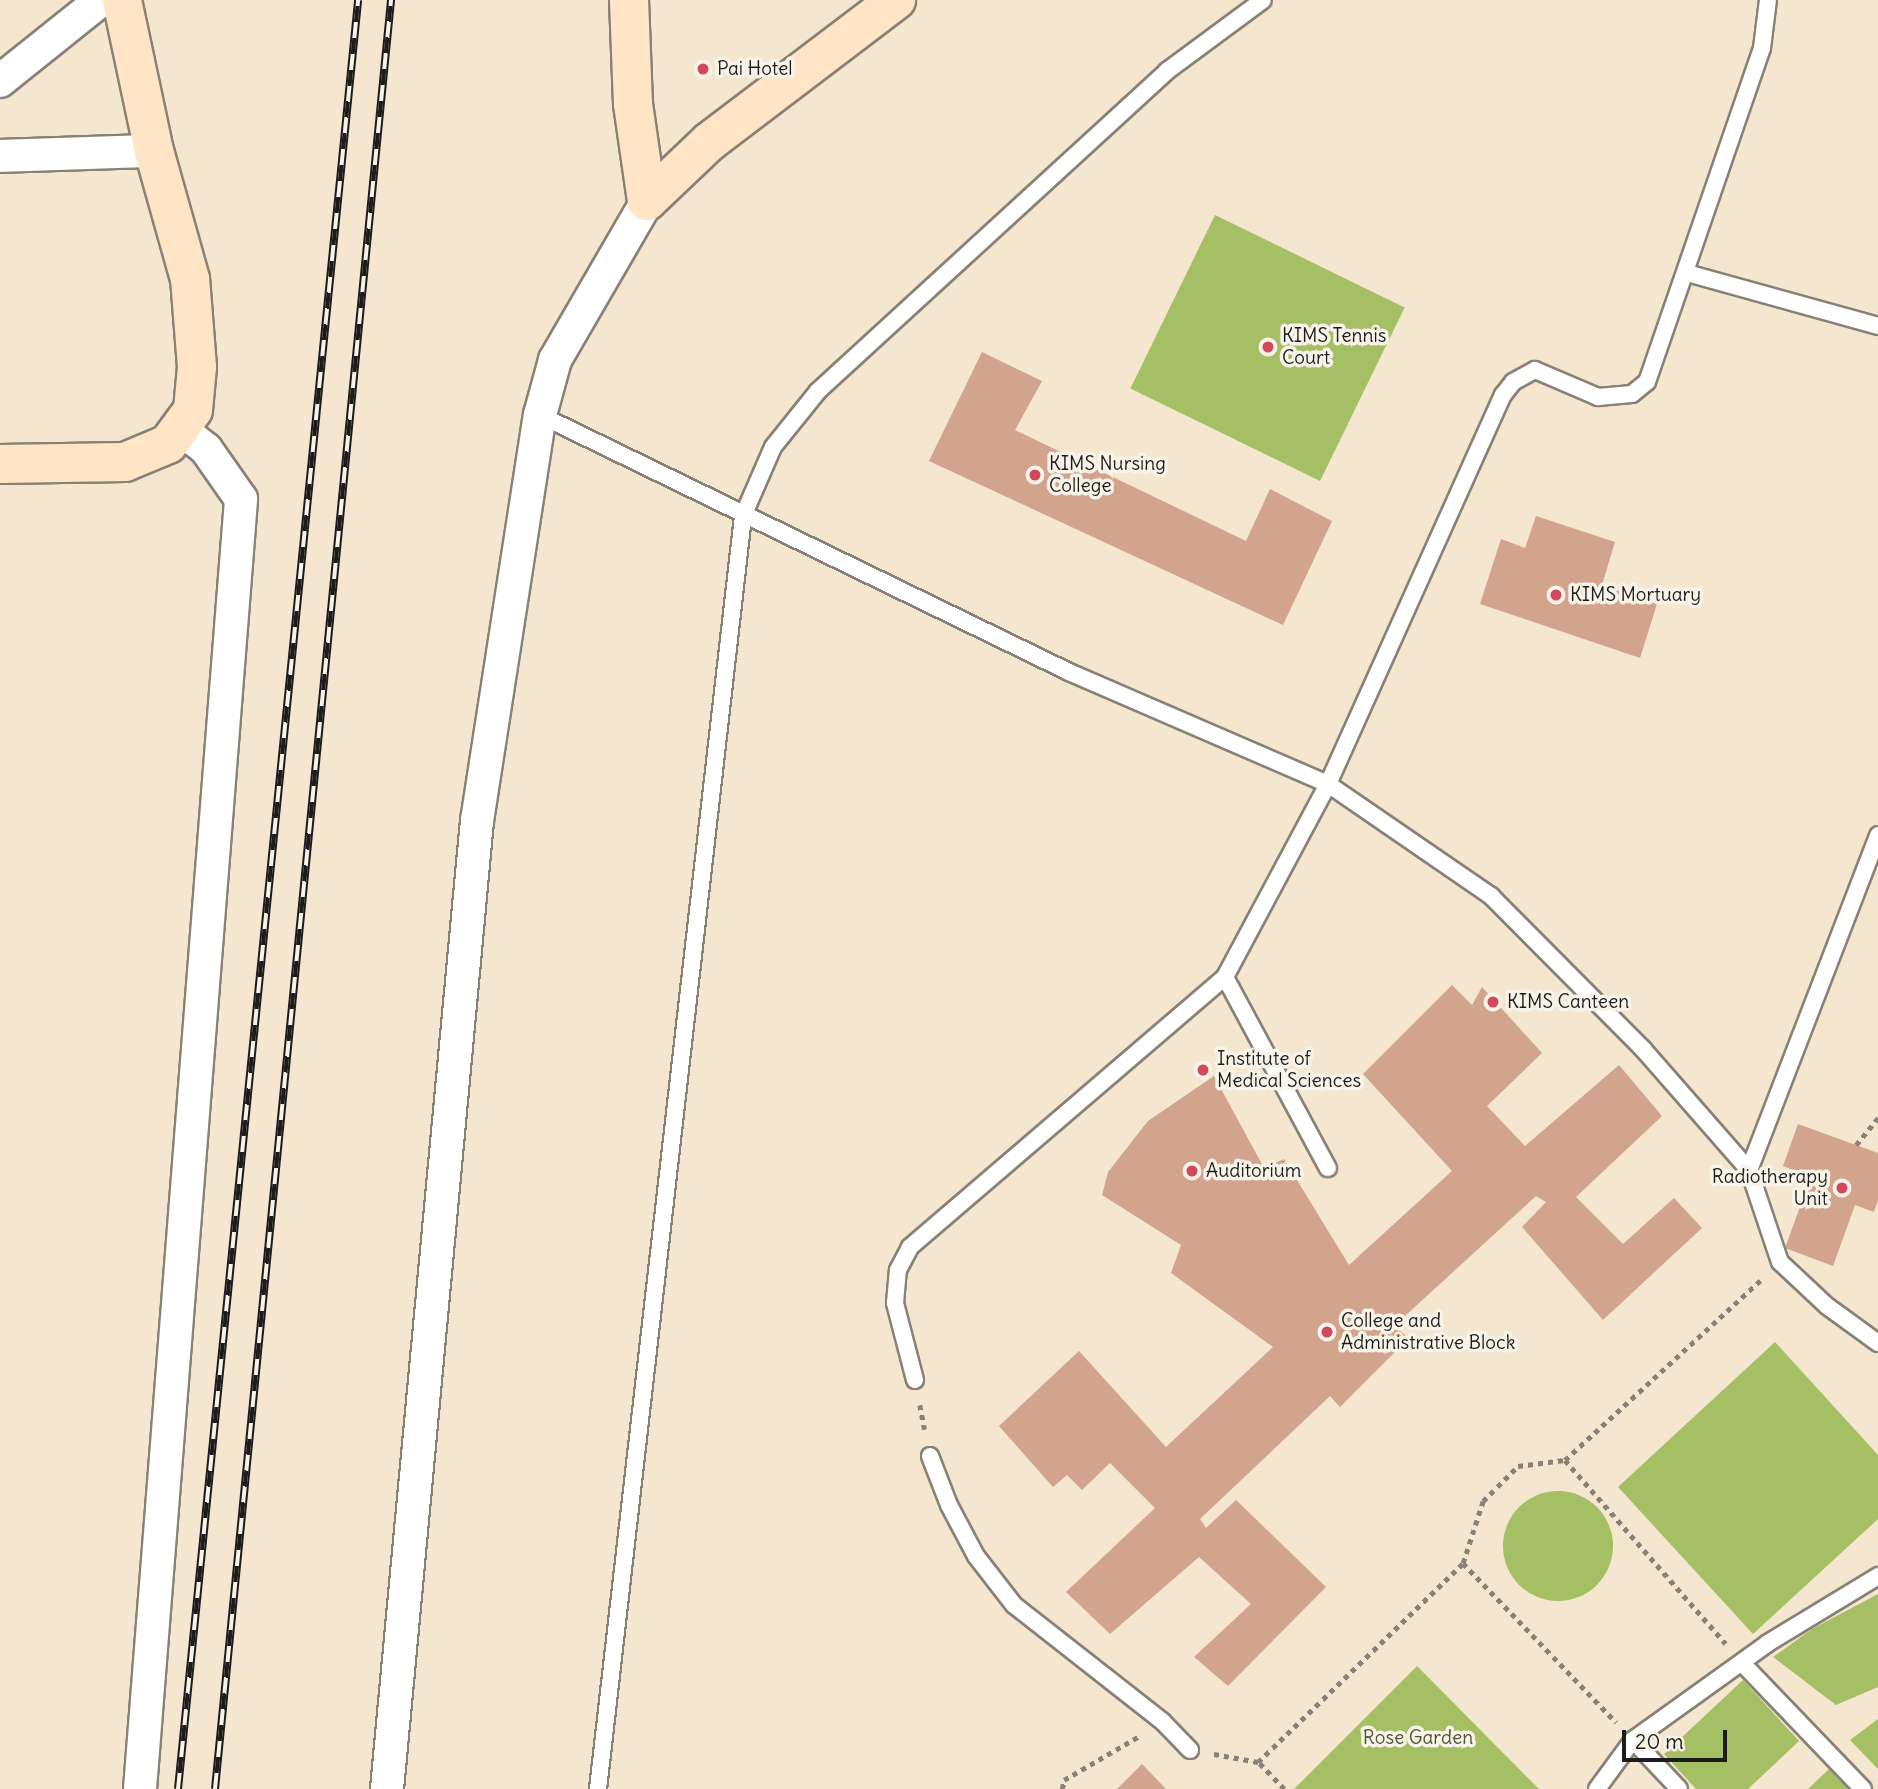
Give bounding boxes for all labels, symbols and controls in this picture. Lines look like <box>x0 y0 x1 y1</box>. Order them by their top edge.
place label: Pai Hotel <box>717 58 792 80</box>
marker: Pai Hotel <box>695 61 711 77</box>
place label: KIMS Tennis Court <box>1282 325 1386 369</box>
marker: KIMS Tennis Court <box>1260 339 1276 355</box>
place label: KIMS Nursing College <box>1049 453 1166 497</box>
marker: KIMS Nursing College <box>1027 467 1043 483</box>
place label: KIMS Mortuary <box>1570 584 1701 606</box>
marker: KIMS Mortuary <box>1548 587 1564 603</box>
place label: KIMS Canteen <box>1507 991 1629 1013</box>
marker: KIMS Canteen <box>1485 994 1501 1010</box>
place label: Institute of Medical Sciences <box>1217 1048 1361 1092</box>
marker: Institute of Medical Sciences <box>1195 1062 1211 1078</box>
place label: Auditorium <box>1206 1160 1301 1182</box>
marker: Auditorium <box>1184 1163 1200 1179</box>
place label: Radiotherapy Unit <box>1712 1166 1828 1210</box>
marker: Radiotherapy Unit <box>1834 1180 1850 1196</box>
place label: College and Administrative Block <box>1341 1310 1515 1354</box>
marker: College and Administrative Block <box>1319 1324 1335 1340</box>
scale bar <box>1626 1716 1731 1760</box>
park label: Rose Garden <box>1363 1727 1473 1749</box>
text: 20 m <box>1635 1728 1684 1755</box>

